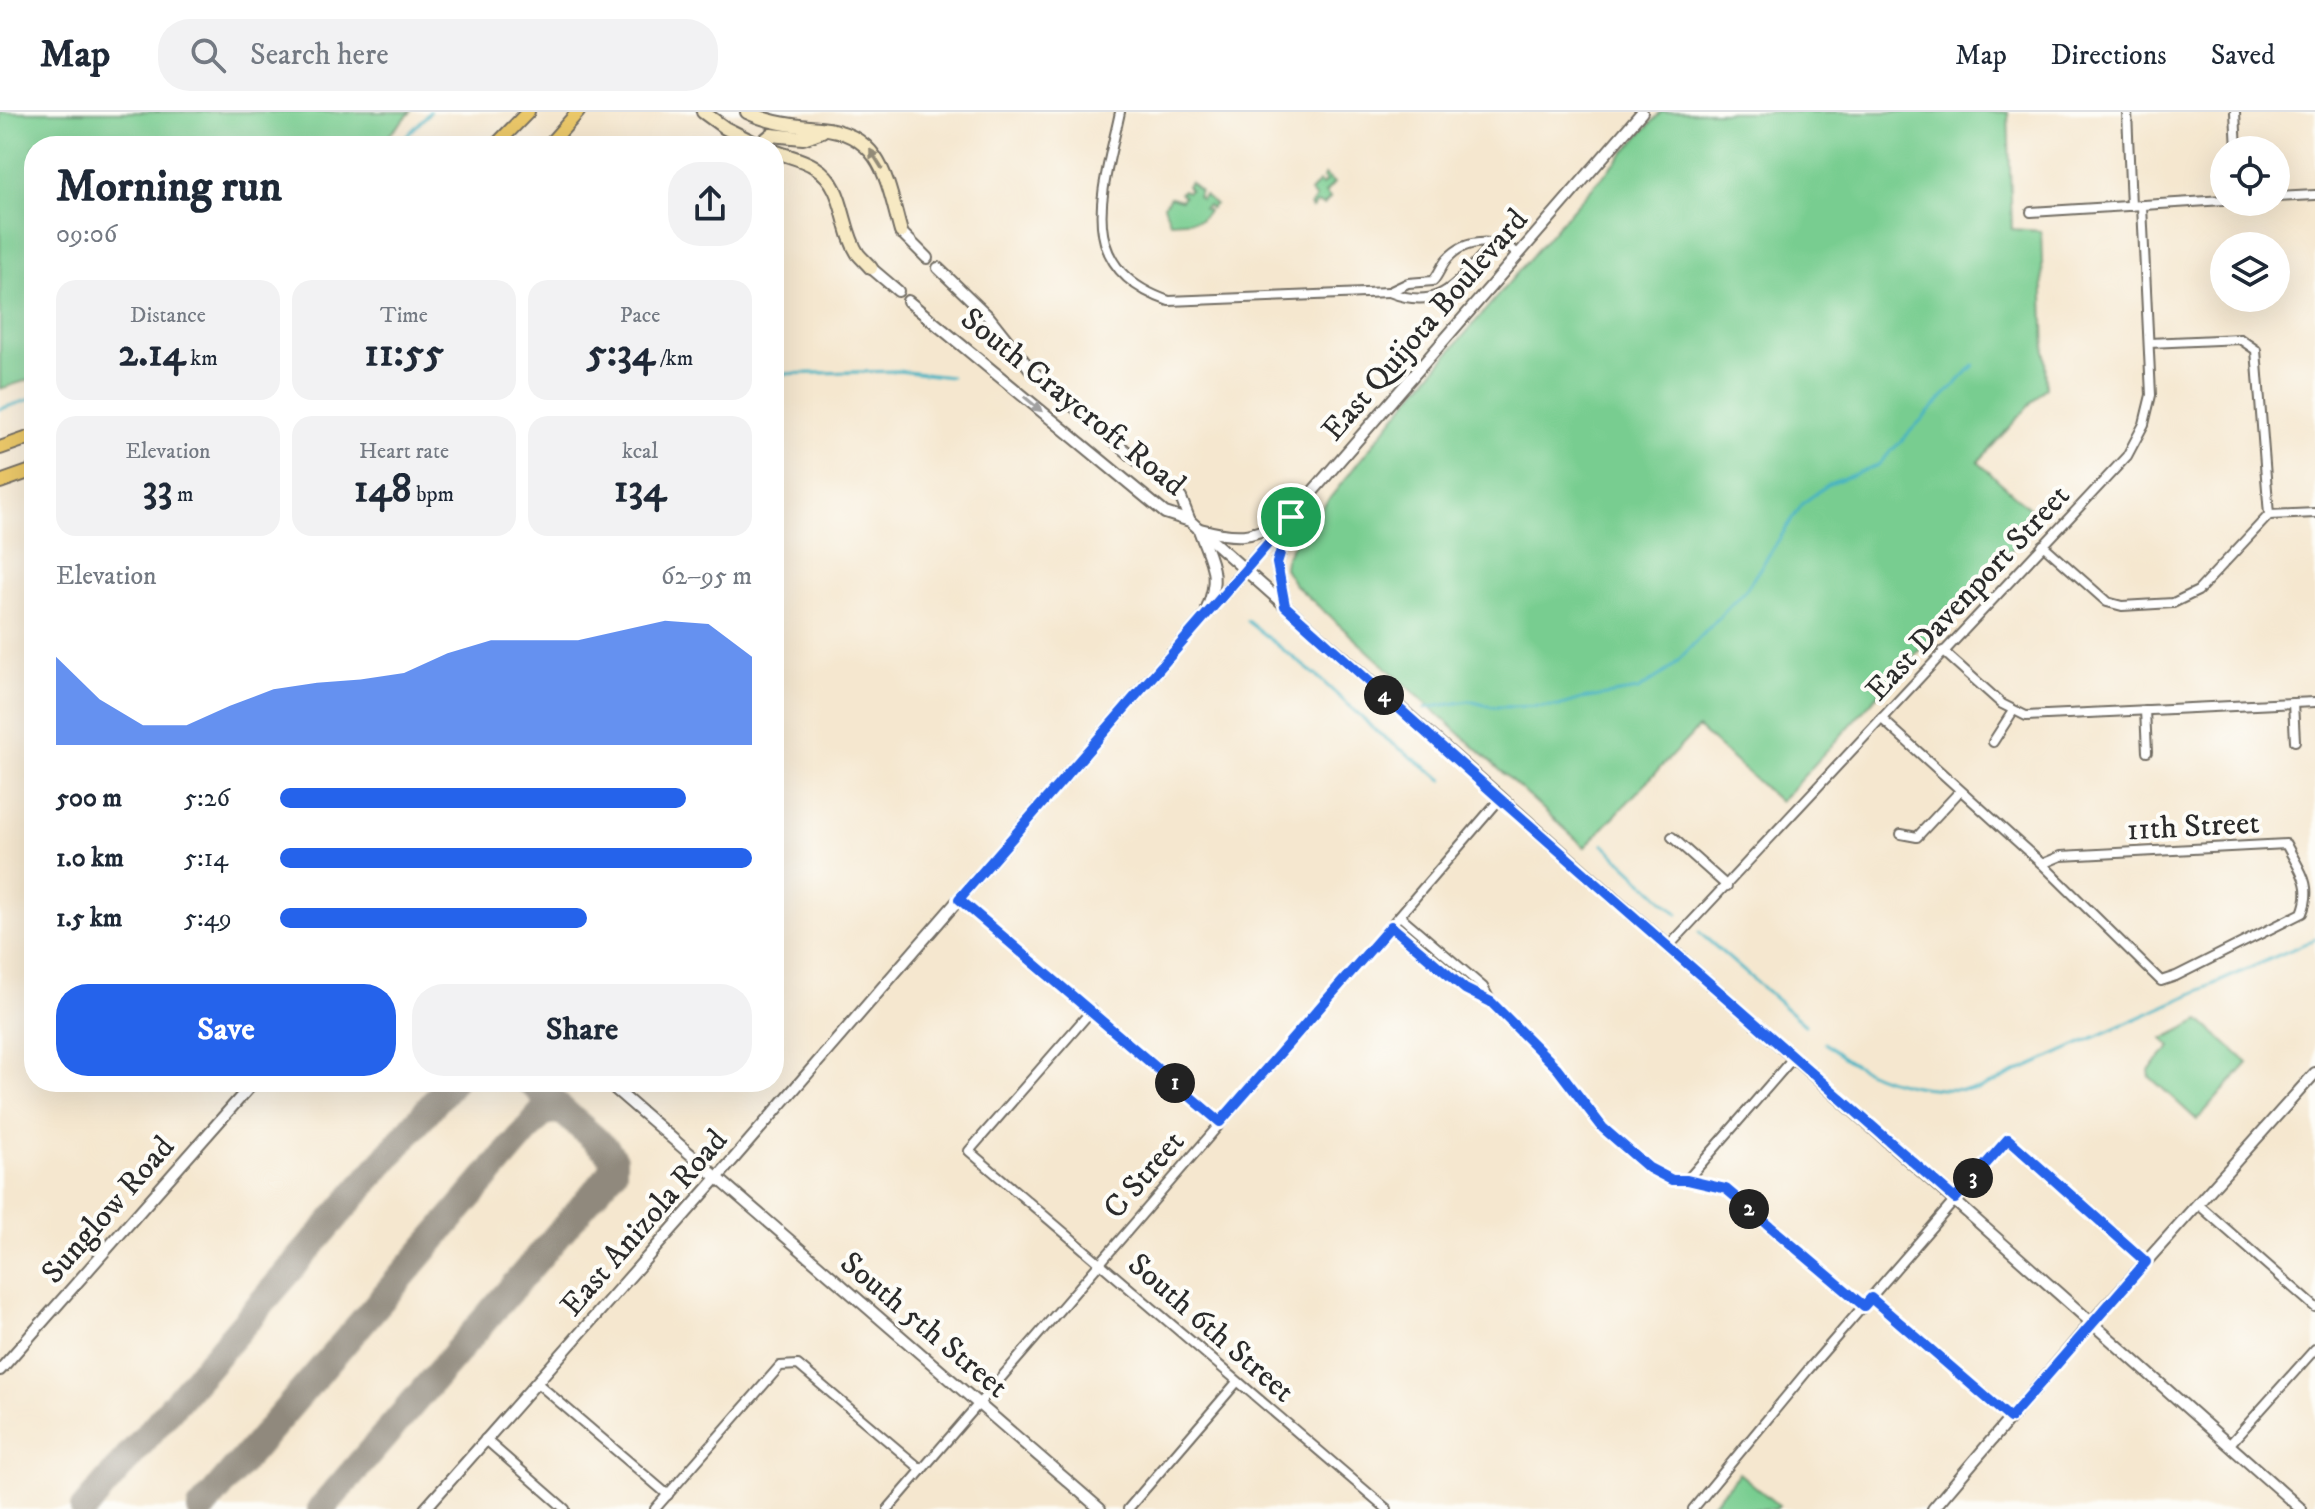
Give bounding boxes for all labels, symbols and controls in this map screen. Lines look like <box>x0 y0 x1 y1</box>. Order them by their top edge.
search box <box>158 19 718 91</box>
text: Map <box>40 31 110 79</box>
icon: search <box>186 33 230 77</box>
text: Search here <box>250 37 389 74</box>
text: Map <box>1955 38 2007 73</box>
text: Directions <box>2051 38 2167 73</box>
text: Saved <box>2211 38 2275 73</box>
map controls <box>2210 136 2290 312</box>
button: locate <box>2210 136 2290 216</box>
one-way arrow <box>869 148 883 170</box>
text: Morning run <box>56 160 282 215</box>
button: share <box>668 162 752 246</box>
street label: East Quijota Boulevard <box>1314 201 1537 450</box>
text: 09:06 <box>56 218 117 251</box>
button: layers <box>2210 232 2290 312</box>
street label: South Craycroft Road <box>952 300 1193 506</box>
text: Distance <box>130 302 206 329</box>
text: Time <box>380 302 428 329</box>
text: Pace <box>620 302 660 329</box>
text: 2.14 <box>118 329 186 379</box>
text: 11:55 <box>364 329 444 379</box>
text: 5:34 <box>587 329 655 379</box>
text: km <box>186 345 218 372</box>
text: /km <box>655 345 693 372</box>
one-way arrow <box>1023 395 1043 412</box>
text: Elevation <box>125 438 211 465</box>
text: Heart rate <box>359 438 449 465</box>
text: kcal <box>622 438 658 465</box>
text: 33 <box>142 465 172 515</box>
text: 148 <box>354 465 412 515</box>
text: 134 <box>614 465 666 515</box>
street label: East Davenport Street <box>1858 477 2079 710</box>
text: m <box>172 481 194 508</box>
text: bpm <box>412 481 454 508</box>
pin <box>1257 483 1325 551</box>
icon: arrive <box>1269 495 1313 539</box>
text: Elevation <box>56 560 157 593</box>
text: 62–95 m <box>661 560 752 593</box>
pin: 4 <box>1364 675 1404 715</box>
text: 4 <box>1378 681 1390 708</box>
text: 500 m <box>56 782 122 815</box>
text: 5:26 <box>184 782 230 815</box>
street label: 11th Street <box>2126 804 2261 850</box>
text: 1.0 km <box>56 842 124 875</box>
text: 5:14 <box>184 842 228 875</box>
text: 1.5 km <box>56 902 122 935</box>
text: 5:49 <box>184 902 232 935</box>
button: Save <box>56 984 396 1076</box>
button: Share <box>412 984 752 1076</box>
pin: 1 <box>1155 1063 1195 1103</box>
text: 1 <box>1171 1069 1179 1096</box>
street label: East Anizola Road <box>552 1121 737 1325</box>
street label: C Street <box>1095 1123 1194 1228</box>
street label: Sunglow Road <box>33 1128 184 1293</box>
pin: 3 <box>1953 1158 1993 1198</box>
text: 3 <box>1969 1164 1977 1191</box>
pin: 2 <box>1729 1189 1769 1229</box>
text: 2 <box>1744 1195 1754 1222</box>
street label: South 5th Street <box>832 1244 1016 1407</box>
street label: South 6th Street <box>1119 1245 1302 1412</box>

